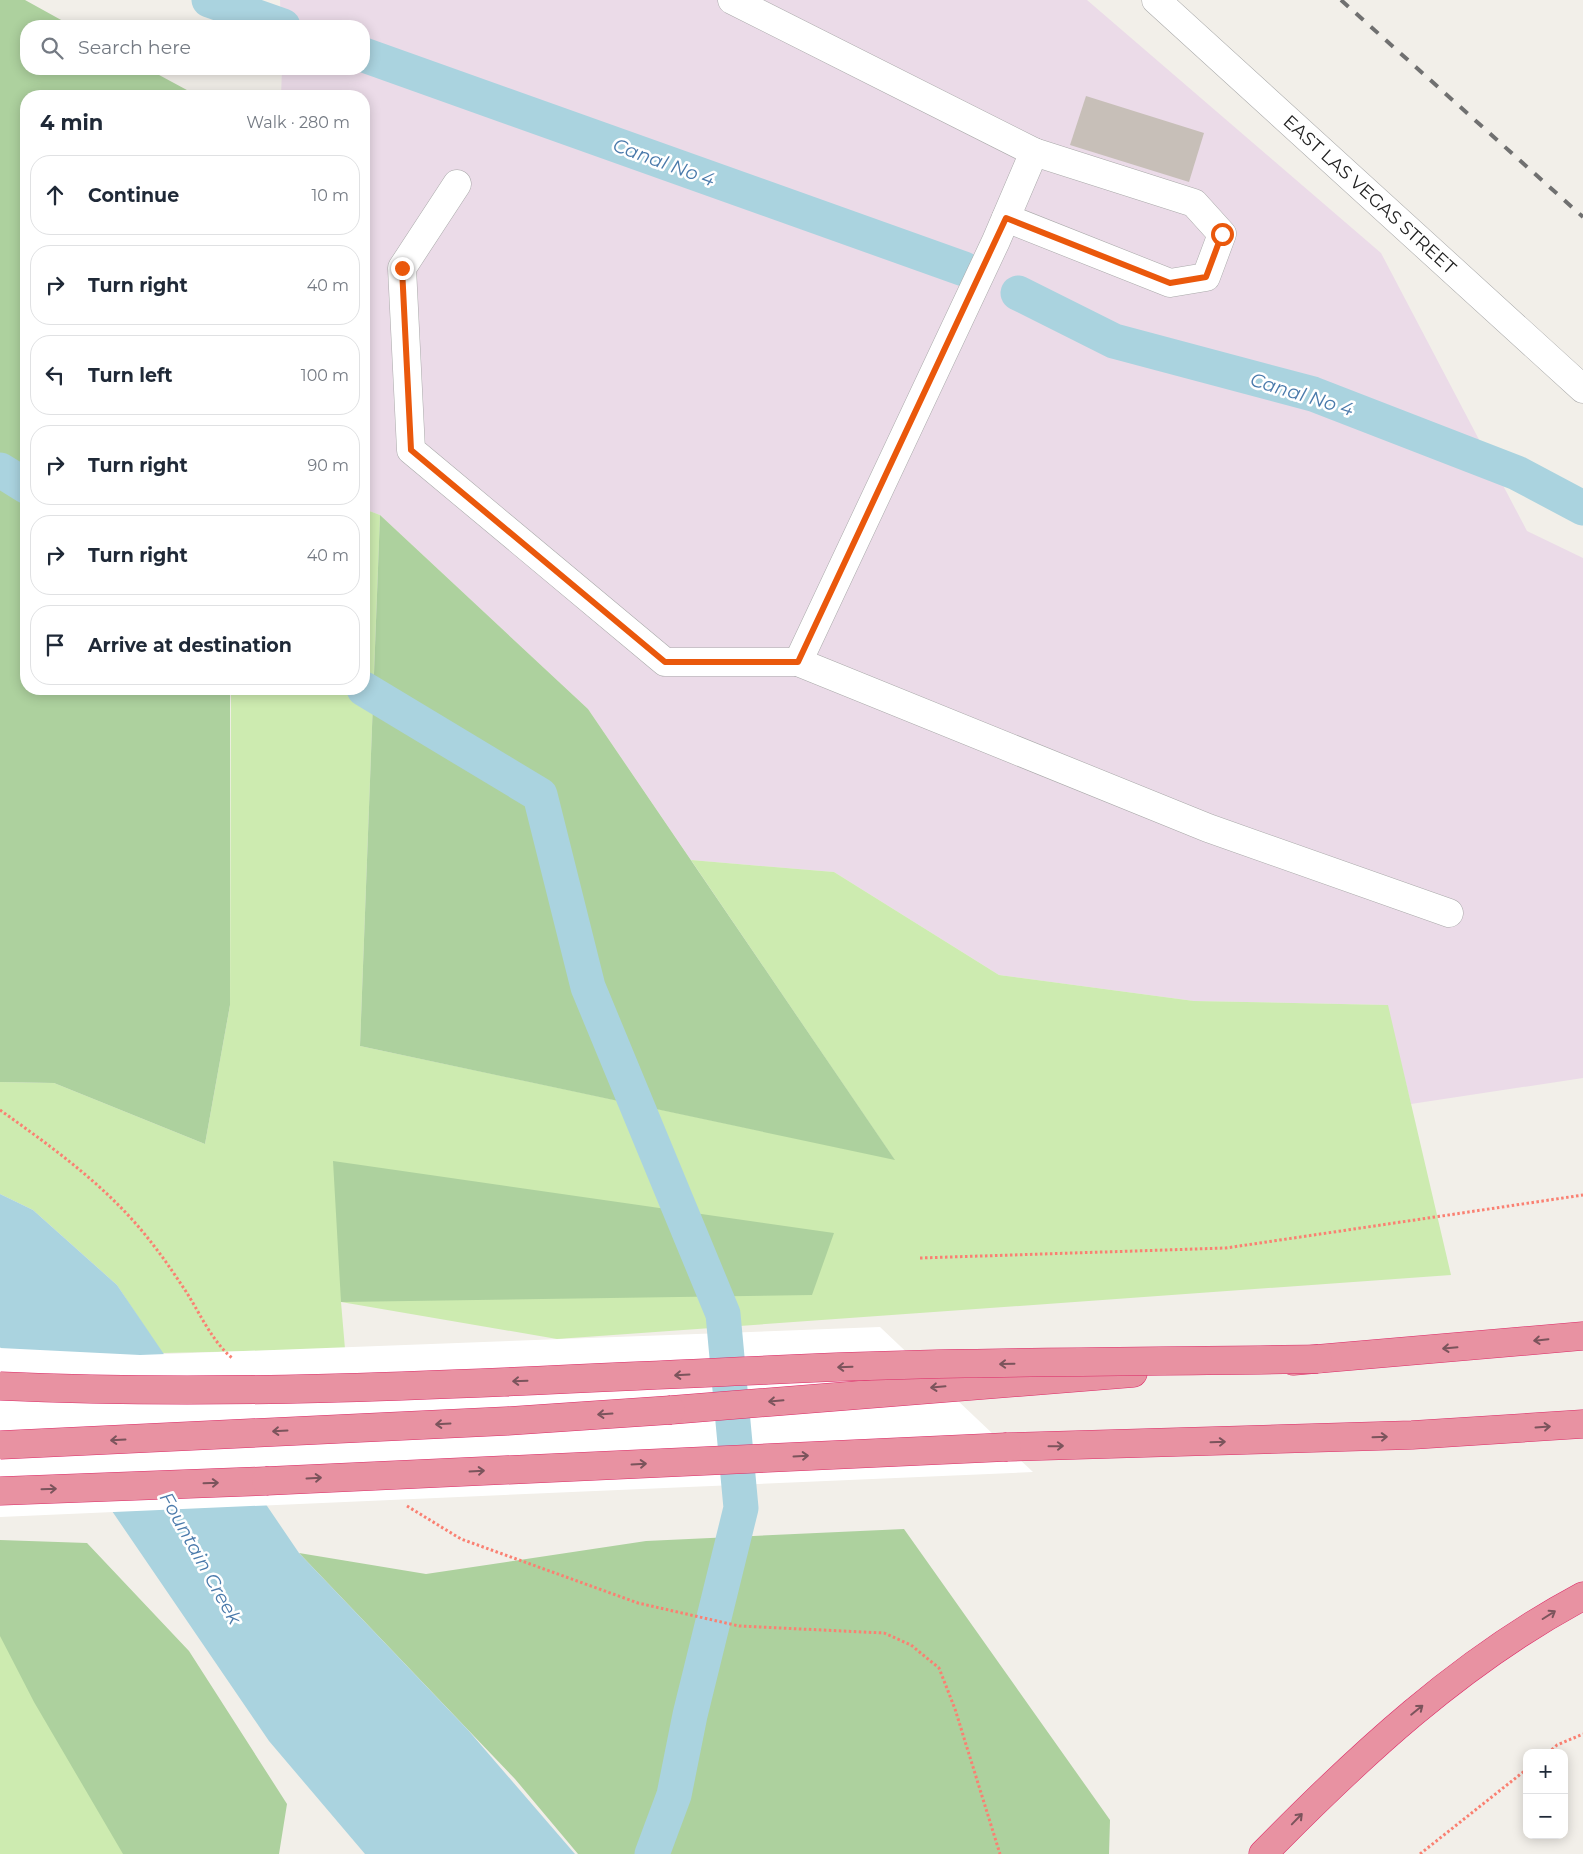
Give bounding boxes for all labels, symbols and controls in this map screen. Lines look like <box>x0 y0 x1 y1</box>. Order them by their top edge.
search box <box>20 20 370 75</box>
icon: search <box>38 34 66 62</box>
text: Search here <box>78 36 191 59</box>
text: 4 min <box>40 110 103 135</box>
street label: EAST LAS VEGAS STREET <box>1279 110 1461 279</box>
text: Walk · 280 m <box>246 113 350 132</box>
water label: Canal No 4 <box>610 133 718 192</box>
icon: ahead <box>41 181 69 209</box>
text: Continue <box>88 184 179 207</box>
text: 10 m <box>311 186 349 205</box>
route start <box>1211 223 1234 246</box>
route end <box>391 257 414 280</box>
icon: right <box>41 271 69 299</box>
text: Turn right <box>88 274 188 297</box>
text: 40 m <box>307 276 349 295</box>
icon: left <box>41 361 69 389</box>
text: Turn left <box>88 364 173 387</box>
text: 100 m <box>301 366 349 385</box>
water label: Canal No 4 <box>1247 368 1357 421</box>
icon: right <box>41 451 69 479</box>
text: Turn right <box>88 454 188 477</box>
text: 90 m <box>307 456 349 475</box>
icon: right <box>41 541 69 569</box>
text: Turn right <box>88 544 188 567</box>
text: 40 m <box>307 546 349 565</box>
icon: arrive <box>41 631 69 659</box>
text: Arrive at destination <box>88 634 292 657</box>
one-way arrow <box>1533 1335 1549 1345</box>
one-way arrow <box>1442 1343 1458 1353</box>
one-way arrow <box>1000 1359 1016 1368</box>
one-way arrow <box>837 1362 854 1372</box>
one-way arrow <box>675 1370 691 1379</box>
one-way arrow <box>512 1377 528 1386</box>
one-way arrow <box>931 1383 947 1392</box>
one-way arrow <box>769 1396 785 1406</box>
one-way arrow <box>597 1410 613 1419</box>
one-way arrow <box>435 1419 451 1428</box>
one-way arrow <box>1534 1422 1550 1432</box>
one-way arrow <box>273 1427 289 1436</box>
one-way arrow <box>1372 1432 1388 1441</box>
one-way arrow <box>110 1435 126 1444</box>
one-way arrow <box>1210 1437 1226 1447</box>
one-way arrow <box>1047 1441 1063 1451</box>
one-way arrow <box>793 1452 809 1461</box>
one-way arrow <box>631 1459 647 1468</box>
one-way arrow <box>469 1467 485 1476</box>
one-way arrow <box>306 1474 322 1483</box>
one-way arrow <box>202 1478 219 1488</box>
one-way arrow <box>40 1485 56 1494</box>
water label: Fountain Creek <box>155 1488 247 1629</box>
one-way arrow <box>1541 1610 1555 1620</box>
one-way arrow <box>1410 1704 1423 1715</box>
map controls <box>1523 1749 1568 1839</box>
button: + <box>1523 1749 1568 1794</box>
button: − <box>1523 1794 1568 1839</box>
one-way arrow <box>1291 1813 1303 1825</box>

